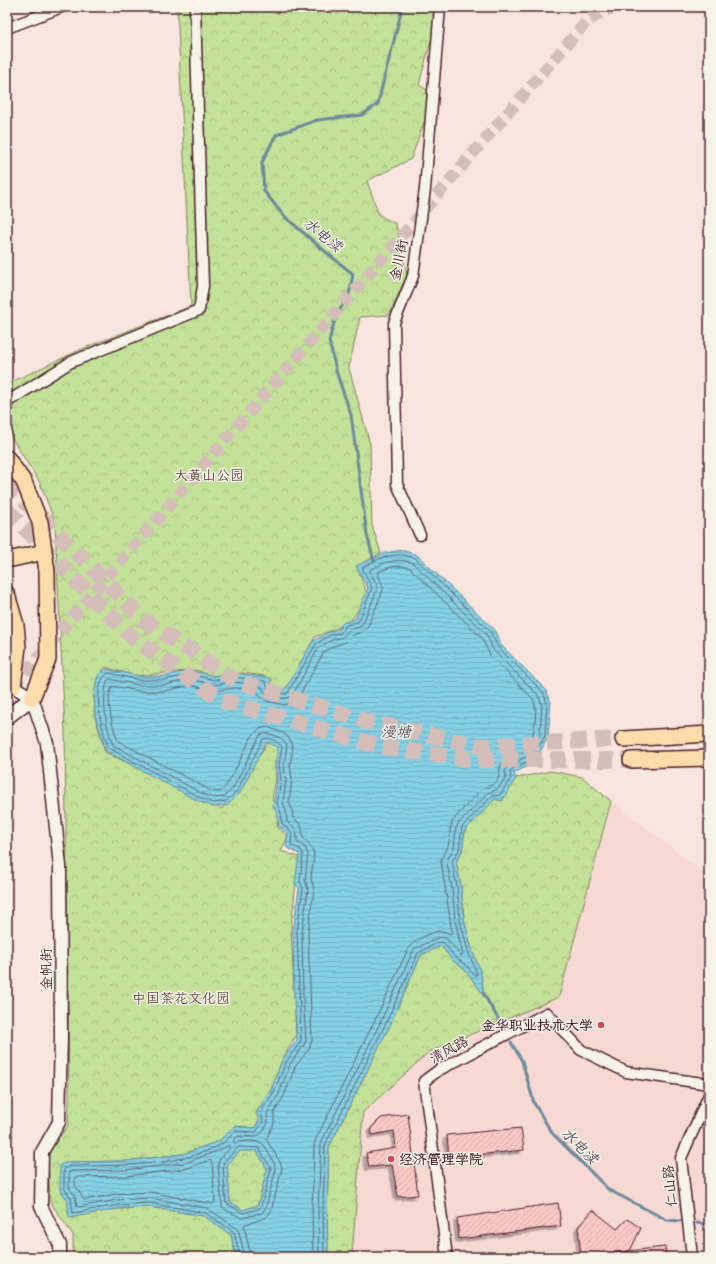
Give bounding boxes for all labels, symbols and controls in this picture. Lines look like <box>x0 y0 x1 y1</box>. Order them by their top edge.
water label: 水电渎 <box>300 214 347 257</box>
street label: 金川街 <box>386 238 412 282</box>
park label: 大黄山公园 <box>174 467 244 484</box>
water label: 漫塘 <box>381 723 413 741</box>
street label: 金帆街 <box>38 948 55 990</box>
park label: 中国茶花文化园 <box>132 990 230 1007</box>
place label: 金华职业技术大学 <box>481 1017 593 1034</box>
marker: 金华职业技术大学 <box>596 1020 606 1030</box>
street label: 清风路 <box>427 1032 471 1068</box>
water label: 水电渎 <box>558 1124 603 1169</box>
place label: 经济管理学院 <box>399 1151 483 1168</box>
marker: 经济管理学院 <box>386 1154 396 1164</box>
street label: 仁山路 <box>659 1164 681 1208</box>

